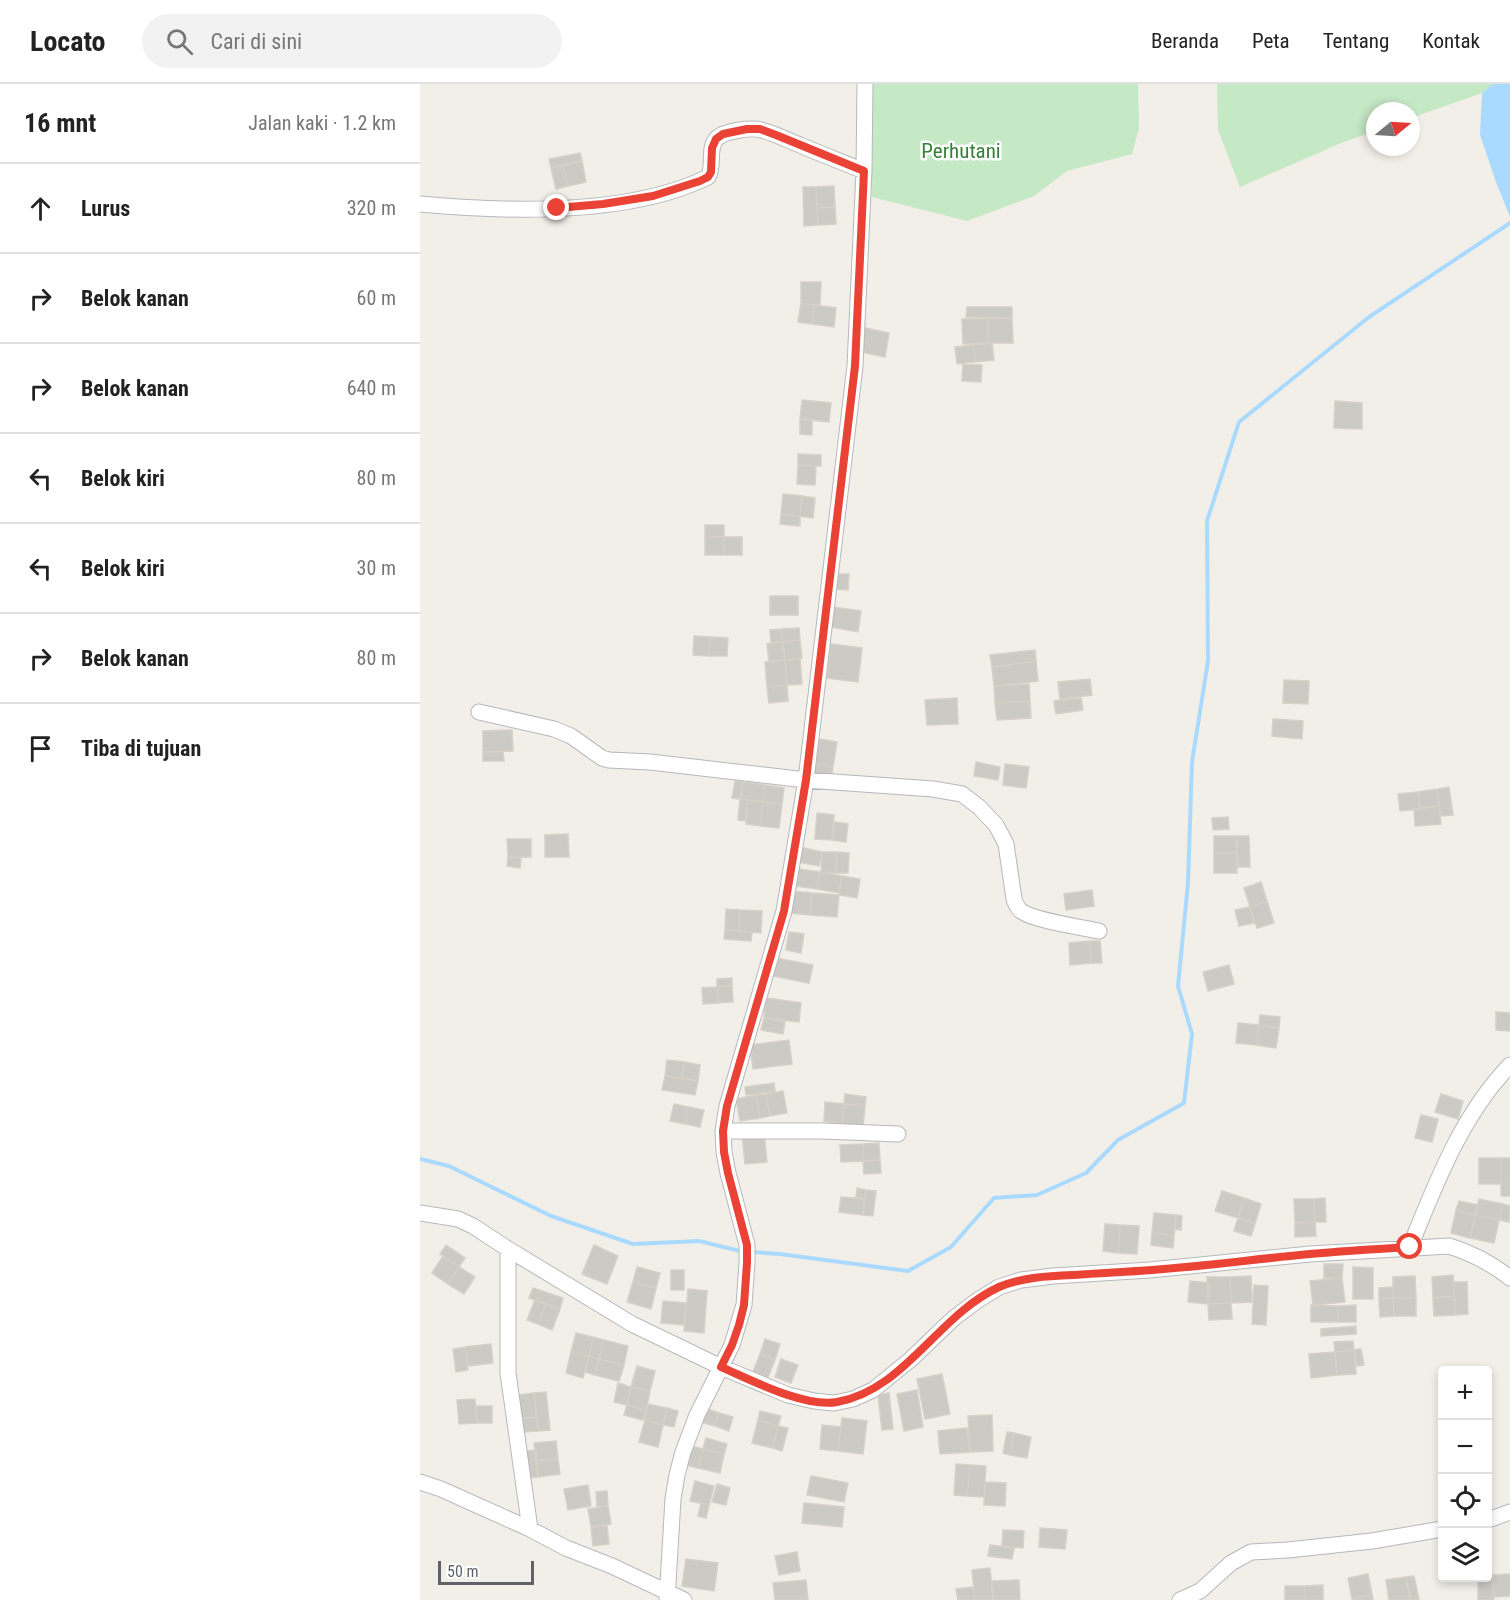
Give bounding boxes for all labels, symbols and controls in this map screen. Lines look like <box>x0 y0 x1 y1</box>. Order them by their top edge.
search box <box>142 14 562 68</box>
text: Locato <box>30 25 106 58</box>
icon: search <box>163 25 196 58</box>
text: Cari di sini <box>211 29 302 54</box>
text: Beranda <box>1151 29 1219 53</box>
text: Peta <box>1252 29 1290 53</box>
text: Tentang <box>1323 29 1389 53</box>
text: Kontak <box>1422 29 1480 53</box>
north arrow <box>1366 102 1420 156</box>
text: 16 mnt <box>24 108 96 138</box>
text: Jalan kaki · 1.2 km <box>248 111 396 135</box>
park label: Perhutani <box>921 139 1001 163</box>
icon: ahead <box>24 192 57 225</box>
route end <box>543 194 569 220</box>
text: Lurus <box>81 196 130 221</box>
text: 320 m <box>347 196 396 220</box>
icon: right <box>24 282 57 315</box>
text: Belok kanan <box>81 286 189 311</box>
text: 60 m <box>357 286 396 310</box>
icon: right <box>24 372 57 405</box>
text: Belok kanan <box>81 376 189 401</box>
text: 640 m <box>347 376 396 400</box>
icon: left <box>24 462 57 495</box>
text: Belok kiri <box>81 466 165 491</box>
text: 80 m <box>357 466 396 490</box>
icon: left <box>24 552 57 585</box>
text: Belok kiri <box>81 556 165 581</box>
text: 30 m <box>357 556 396 580</box>
icon: right <box>24 642 57 675</box>
text: Belok kanan <box>81 646 189 671</box>
text: 80 m <box>357 646 396 670</box>
icon: arrive <box>24 732 57 765</box>
text: Tiba di tujuan <box>81 736 201 761</box>
route start <box>1396 1233 1422 1259</box>
map controls <box>1438 1366 1492 1582</box>
button: + <box>1438 1366 1492 1420</box>
button: − <box>1438 1420 1492 1474</box>
button: locate <box>1438 1474 1492 1528</box>
button: layers <box>1438 1528 1492 1582</box>
scale bar <box>438 1558 534 1586</box>
text: 50 m <box>447 1562 479 1581</box>

